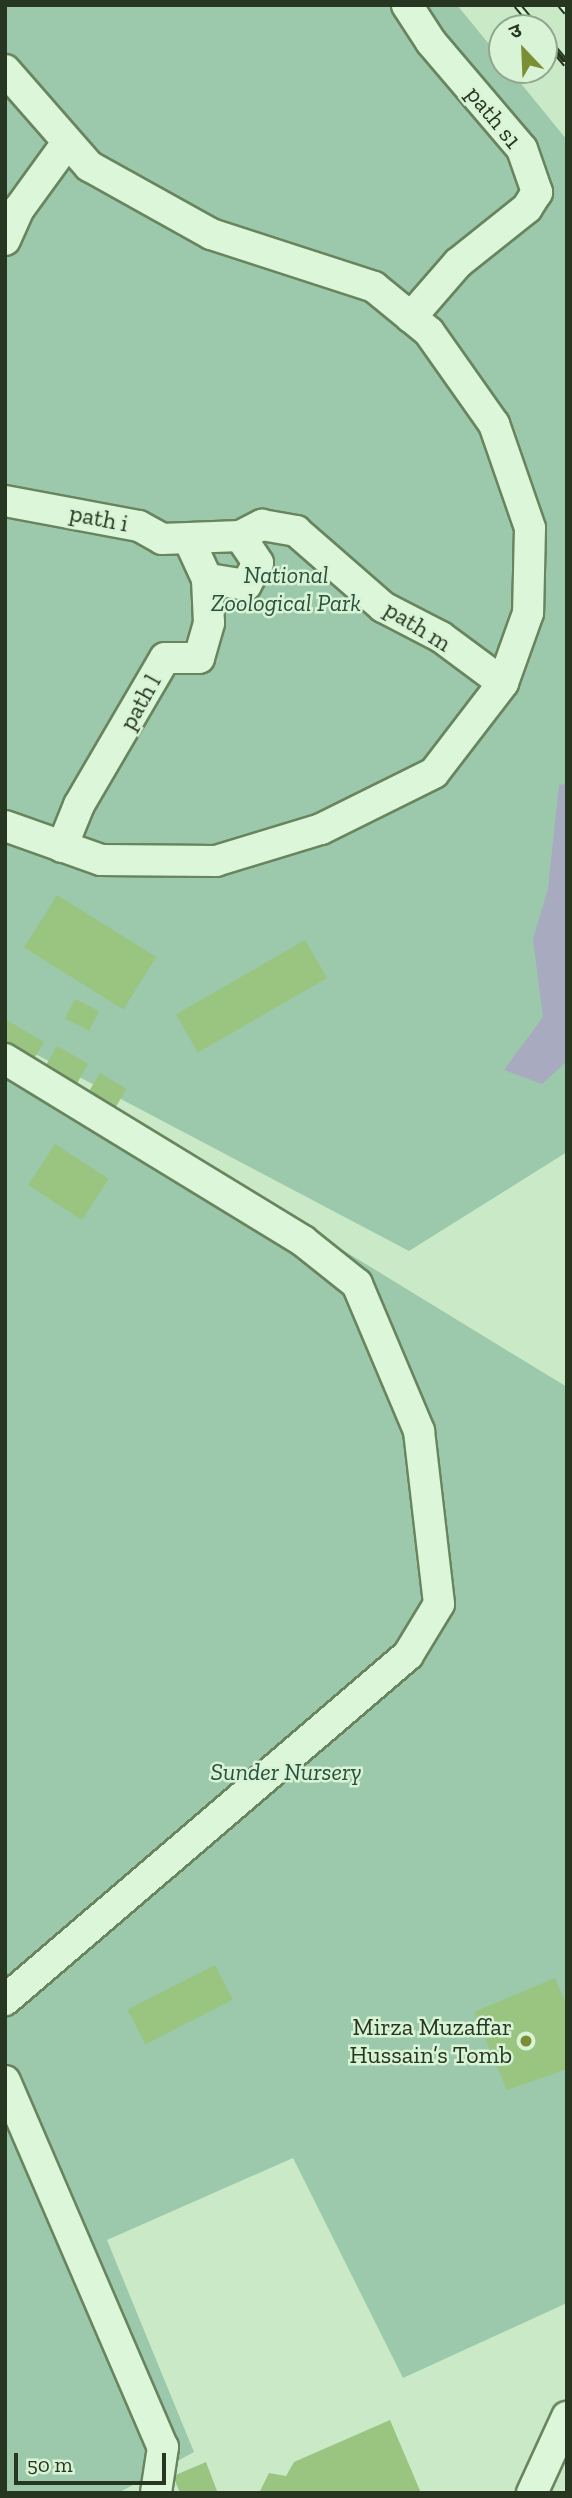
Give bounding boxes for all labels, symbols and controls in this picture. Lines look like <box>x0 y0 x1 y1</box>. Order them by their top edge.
north arrow <box>488 14 558 84</box>
text: उ <box>506 18 525 44</box>
street label: path s1 <box>460 80 528 154</box>
street label: path i <box>67 498 131 538</box>
park label: National Zoological Park <box>211 561 361 617</box>
street label: path m <box>379 594 457 658</box>
street label: path l <box>113 669 167 735</box>
park label: Sunder Nursery <box>210 1758 362 1786</box>
place label: Mirza Muzaffar Hussain’s Tomb <box>349 2013 512 2069</box>
marker: Mirza Muzaffar Hussain’s Tomb <box>518 2033 534 2049</box>
scale bar <box>18 2438 170 2482</box>
text: 50 m <box>27 2452 73 2477</box>

